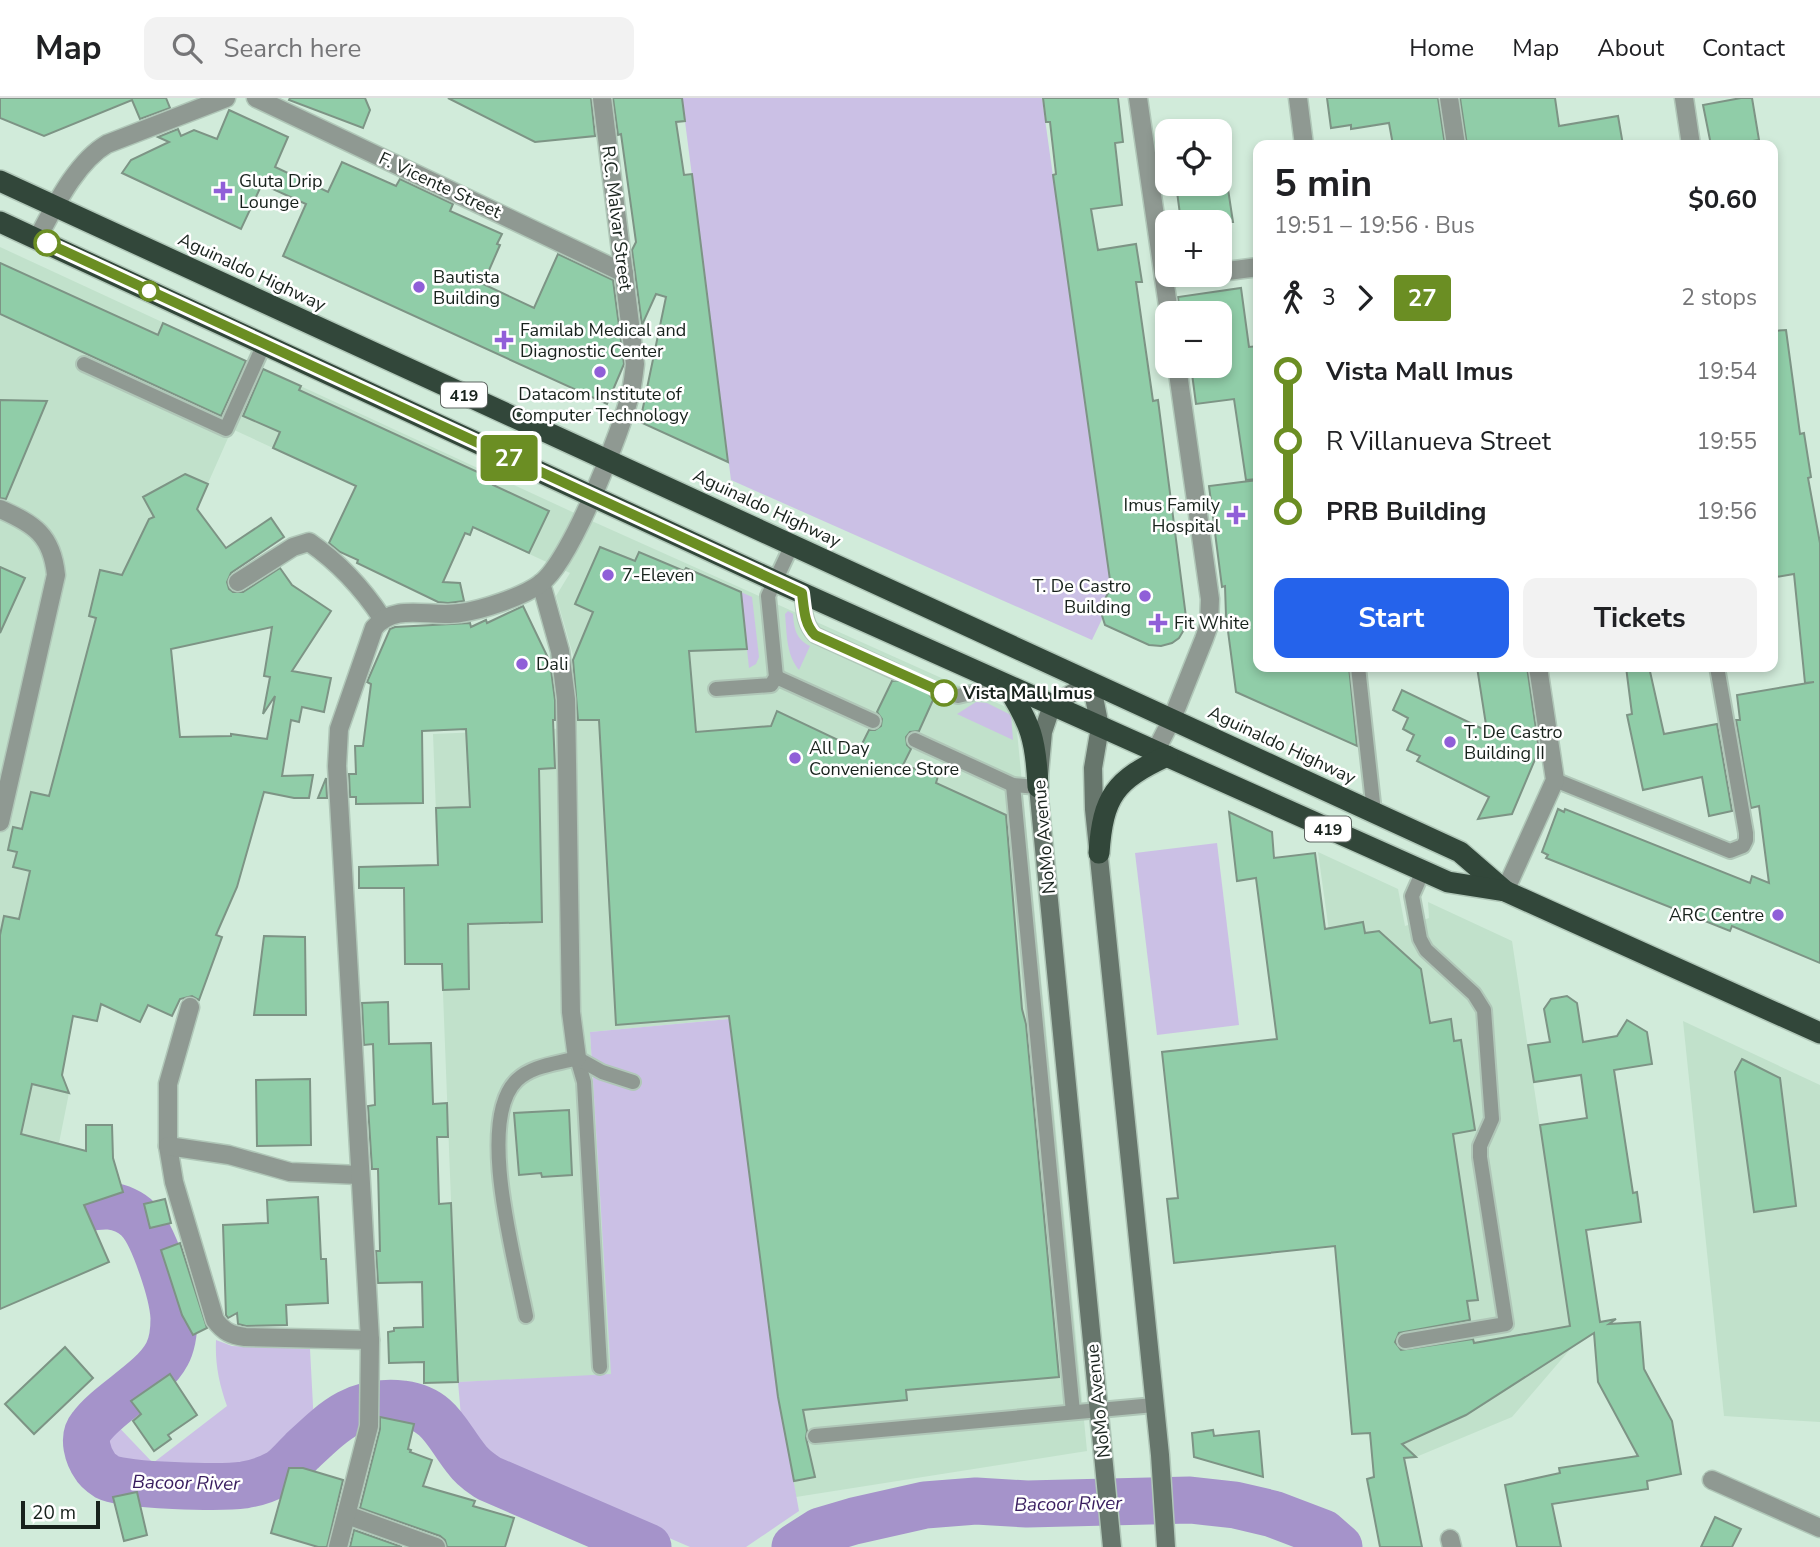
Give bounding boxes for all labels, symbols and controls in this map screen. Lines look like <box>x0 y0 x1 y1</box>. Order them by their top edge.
search box <box>144 17 634 80</box>
text: Map <box>35 26 102 71</box>
icon: search <box>168 29 206 67</box>
text: Search here <box>224 31 361 66</box>
text: Home <box>1409 32 1474 64</box>
text: Map <box>1512 32 1559 64</box>
text: About <box>1597 32 1664 64</box>
text: Contact <box>1702 32 1785 64</box>
map controls <box>1155 119 1232 378</box>
button: locate <box>1155 119 1232 196</box>
street label: R.C. Malvar Street <box>596 144 638 292</box>
street label: F. Vicente Street <box>375 146 506 224</box>
text: 5 min <box>1274 158 1372 209</box>
place label: Gluta Drip Lounge <box>239 169 322 214</box>
marker: Gluta Drip Lounge <box>213 181 233 201</box>
text: $0.60 <box>1688 182 1757 217</box>
button: + <box>1155 210 1232 287</box>
text: 19:51 – 19:56 · Bus <box>1274 210 1475 241</box>
street label: Aguinaldo Highway <box>174 227 330 317</box>
unlabelled marker <box>34 230 60 256</box>
place label: Bautista Building <box>433 265 500 310</box>
marker: Bautista Building <box>411 279 427 295</box>
icon: walk <box>1274 279 1312 317</box>
icon: forward <box>1346 279 1384 317</box>
unlabelled marker <box>139 281 159 301</box>
text: 3 <box>1322 282 1336 313</box>
text: 27 <box>1408 282 1437 314</box>
text: 2 stops <box>1681 282 1757 313</box>
button: − <box>1155 301 1232 378</box>
place label: Familab Medical and Diagnostic Center <box>520 318 686 363</box>
marker: Familab Medical and Diagnostic Center <box>494 330 514 350</box>
text: Vista Mall Imus <box>1326 354 1513 389</box>
text: 19:54 <box>1697 356 1757 387</box>
marker: Datacom Institute of Computer Technology <box>592 364 608 380</box>
road number: 419 <box>441 382 487 408</box>
place label: Datacom Institute of Computer Technology <box>511 382 689 427</box>
text: R Villanueva Street <box>1326 424 1551 459</box>
text: 19:55 <box>1697 426 1757 457</box>
line badge: 27 <box>477 435 540 481</box>
text: 27 <box>495 442 523 474</box>
street label: Aguinaldo Highway <box>689 463 845 553</box>
place label: Imus Family Hospital <box>1124 493 1221 538</box>
text: PRB Building <box>1326 494 1487 529</box>
text: 19:56 <box>1697 496 1757 527</box>
marker: Imus Family Hospital <box>1226 505 1246 525</box>
place label: 7-Eleven <box>622 563 695 587</box>
marker: 7-Eleven <box>600 567 616 583</box>
place label: T. De Castro Building <box>1032 574 1131 619</box>
button: Start <box>1274 578 1509 658</box>
button: Tickets <box>1523 578 1757 658</box>
marker: T. De Castro Building <box>1137 588 1153 604</box>
place label: Fit White <box>1174 611 1249 635</box>
marker: Fit White <box>1148 613 1168 633</box>
place label: Dali <box>536 652 568 676</box>
marker: Dali <box>514 656 530 672</box>
marker: Vista Mall Imus <box>931 680 957 706</box>
place label: Vista Mall Imus <box>962 681 1093 705</box>
street label: Aguinaldo Highway <box>1204 700 1360 790</box>
place label: T. De Castro Building II <box>1464 720 1563 765</box>
marker: T. De Castro Building II <box>1442 734 1458 750</box>
place label: All Day Convenience Store <box>809 736 959 781</box>
marker: All Day Convenience Store <box>787 750 803 766</box>
street label: NoMo Avenue <box>1027 779 1061 895</box>
road number: 419 <box>1305 816 1351 842</box>
place label: ARC Centre <box>1669 903 1764 927</box>
marker: ARC Centre <box>1770 907 1786 923</box>
street label: NoMo Avenue <box>1080 1343 1116 1459</box>
water label: Bacoor River <box>132 1469 241 1497</box>
water label: Bacoor River <box>1014 1490 1123 1518</box>
scale bar <box>21 1498 100 1530</box>
text: 20 m <box>32 1500 76 1526</box>

